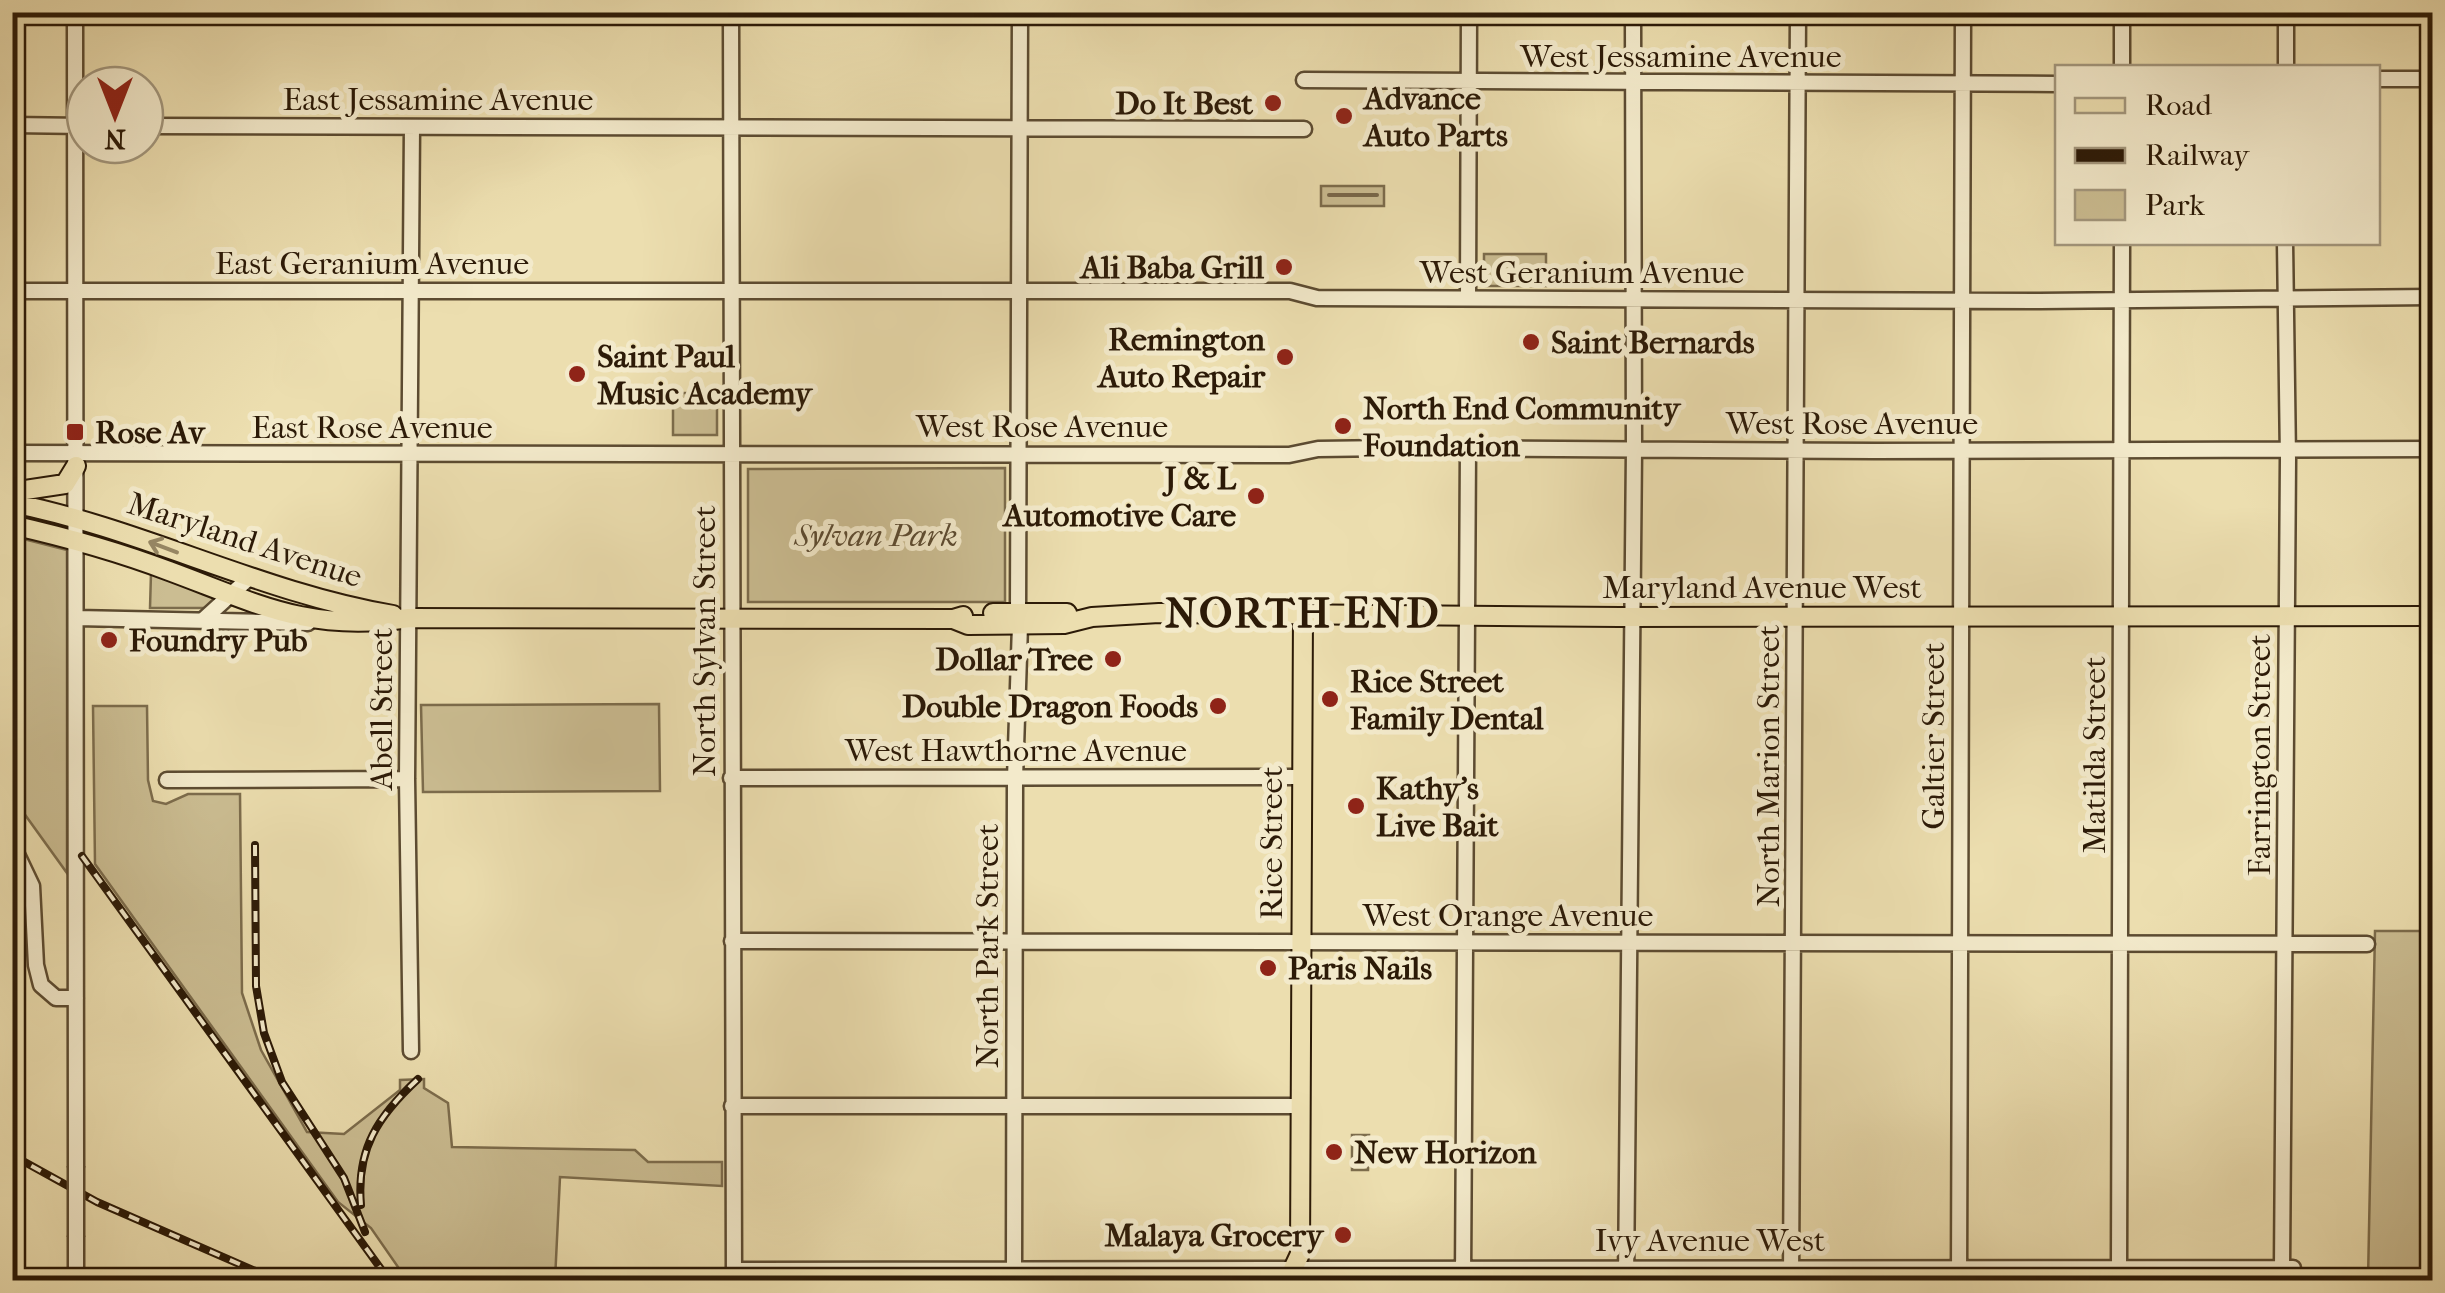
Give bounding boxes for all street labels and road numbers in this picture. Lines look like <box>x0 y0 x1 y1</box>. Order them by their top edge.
street label: West Jessamine Avenue <box>1519 38 1842 75</box>
street label: East Jessamine Avenue <box>283 81 593 118</box>
street label: East Geranium Avenue <box>215 245 529 282</box>
street label: West Geranium Avenue <box>1419 254 1745 291</box>
street label: West Rose Avenue <box>1725 405 1978 442</box>
street label: West Rose Avenue <box>915 408 1168 445</box>
street label: East Rose Avenue <box>251 409 493 446</box>
street label: Maryland Avenue <box>123 485 367 595</box>
street label: North Sylvan Street <box>686 505 723 777</box>
street label: Maryland Avenue West <box>1602 569 1922 606</box>
street label: North Marion Street <box>1750 624 1787 907</box>
street label: Abell Street <box>363 627 400 792</box>
street label: Farrington Street <box>2241 633 2278 876</box>
street label: Galtier Street <box>1915 642 1952 830</box>
street label: Matilda Street <box>2076 656 2113 854</box>
street label: West Hawthorne Avenue <box>844 732 1187 769</box>
street label: Rice Street <box>1253 766 1290 920</box>
street label: North Park Street <box>969 823 1006 1068</box>
street label: West Orange Avenue <box>1362 897 1653 934</box>
street label: Ivy Avenue West <box>1595 1222 1826 1259</box>

